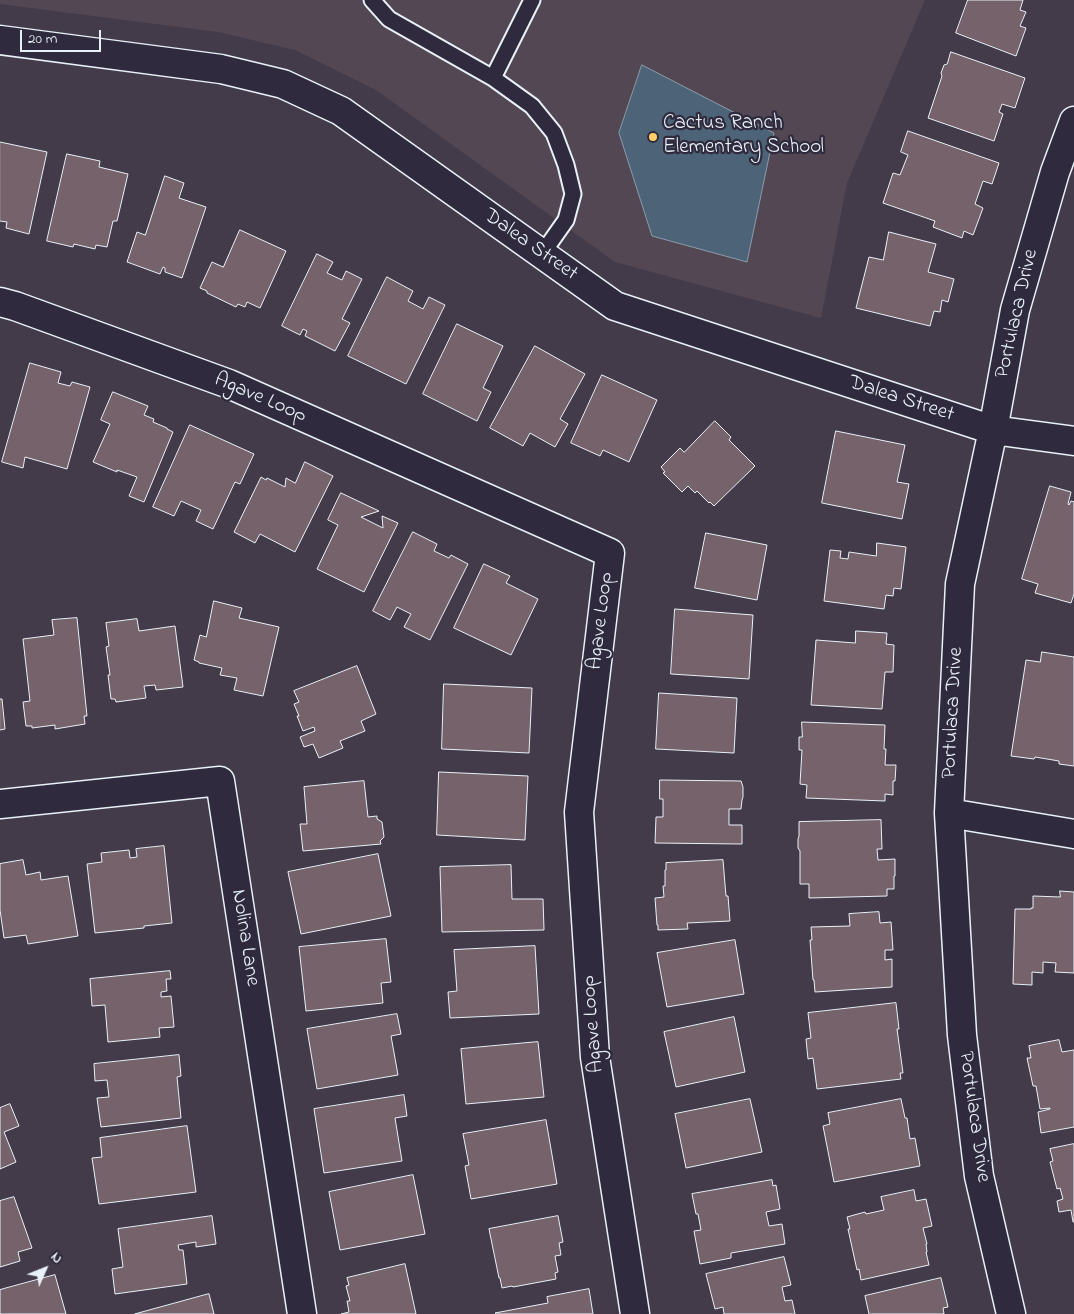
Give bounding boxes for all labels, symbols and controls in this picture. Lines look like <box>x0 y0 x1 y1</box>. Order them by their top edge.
scale bar <box>22 20 104 52</box>
text: 20 m <box>28 28 57 50</box>
place label: Cactus Ranch Elementary School <box>663 112 824 162</box>
marker: Cactus Ranch Elementary School <box>647 131 659 143</box>
street label: Dalea Street <box>478 204 582 288</box>
street label: Portulaca Drive <box>991 247 1045 381</box>
street label: Agave Loop <box>210 368 310 430</box>
street label: Dalea Street <box>845 371 957 429</box>
street label: Agave Loop <box>584 571 620 671</box>
street label: Portulaca Drive <box>938 646 970 780</box>
street label: Nolina Lane <box>224 888 264 988</box>
street label: Agave Loop <box>577 974 611 1074</box>
street label: Portulaca Drive <box>951 1050 995 1184</box>
north arrow <box>20 1244 70 1294</box>
text: N <box>45 1248 67 1269</box>

